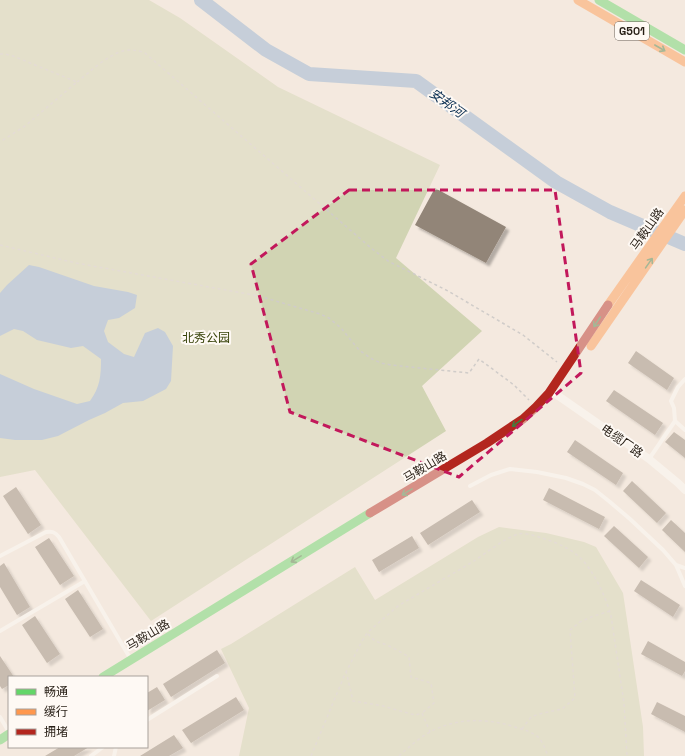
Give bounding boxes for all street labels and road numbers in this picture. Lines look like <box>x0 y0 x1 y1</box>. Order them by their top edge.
road number: G501 <box>615 22 649 40</box>
street label: 马鞍山路 <box>627 205 667 253</box>
street label: 电缆厂路 <box>598 421 646 461</box>
street label: 马鞍山路 <box>400 448 450 486</box>
street label: 马鞍山路 <box>123 616 173 654</box>

